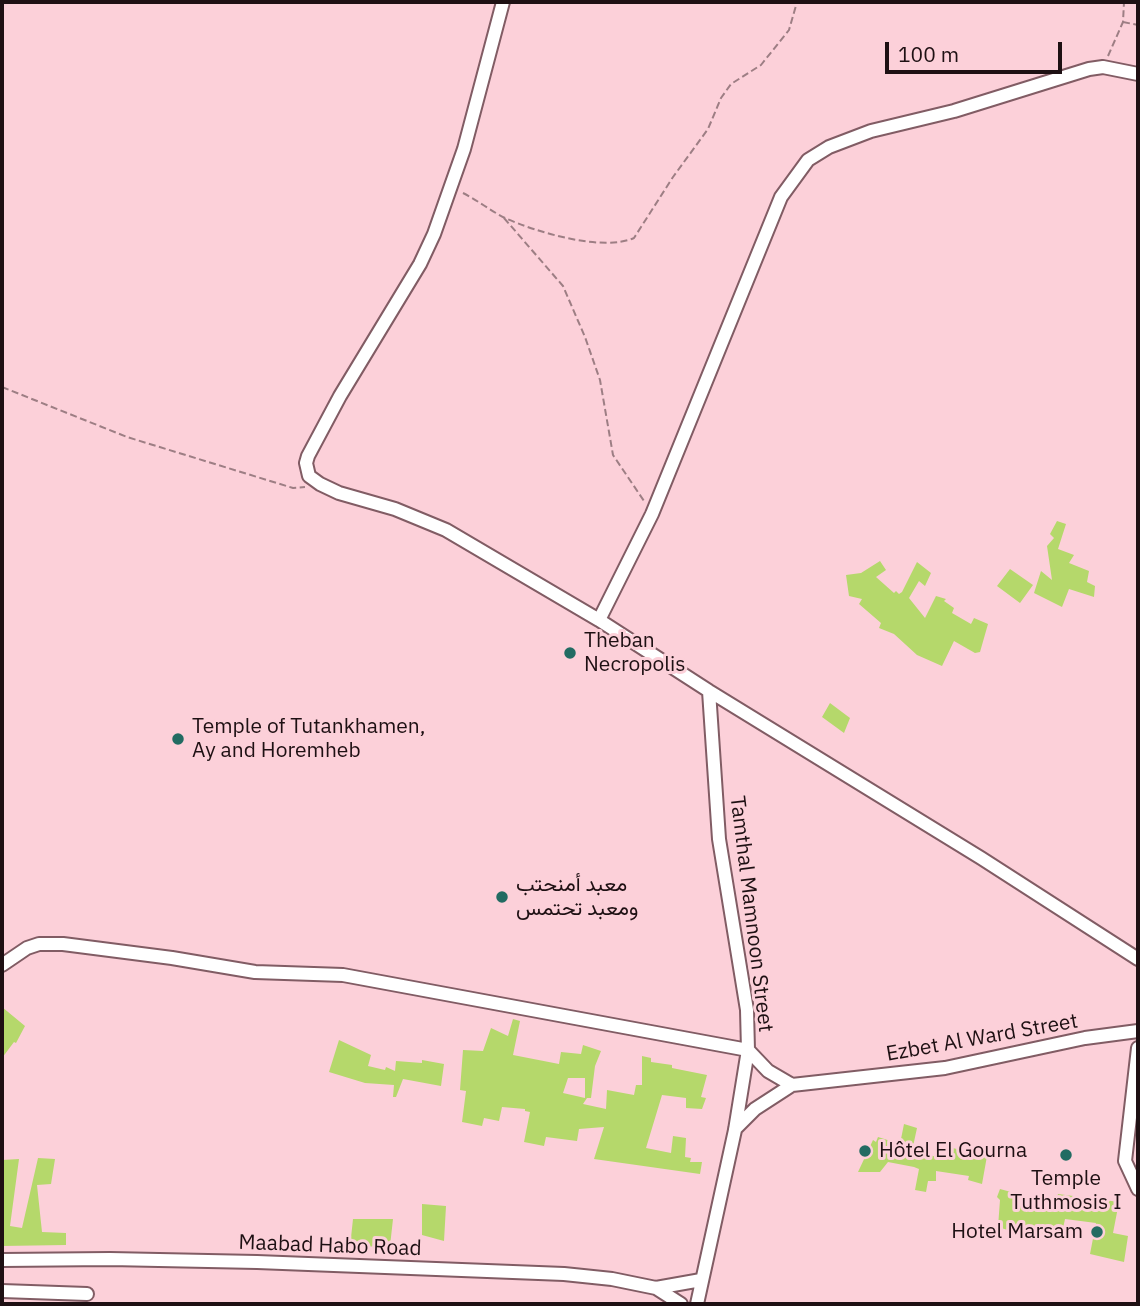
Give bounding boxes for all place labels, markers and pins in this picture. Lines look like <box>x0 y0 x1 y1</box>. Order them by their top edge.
place label: Theban Necropolis <box>584 628 685 678</box>
marker: Theban Necropolis <box>562 645 578 661</box>
place label: Temple of Tutankhamen, Ay and Horemheb <box>192 714 425 764</box>
marker: Temple of Tutankhamen, Ay and Horemheb <box>170 731 186 747</box>
place label: معبد أمنحتب ومعبد تحتمس <box>516 872 638 922</box>
marker: معبد أمنحتب ومعبد تحتمس <box>494 889 510 905</box>
place label: Hôtel El Gourna <box>879 1138 1027 1164</box>
marker: Hôtel El Gourna <box>857 1143 873 1159</box>
marker: Temple Tuthmosis I <box>1058 1147 1074 1163</box>
place label: Temple Tuthmosis I <box>1010 1166 1122 1216</box>
place label: Hotel Marsam <box>951 1219 1083 1245</box>
marker: Hotel Marsam <box>1089 1224 1105 1240</box>

